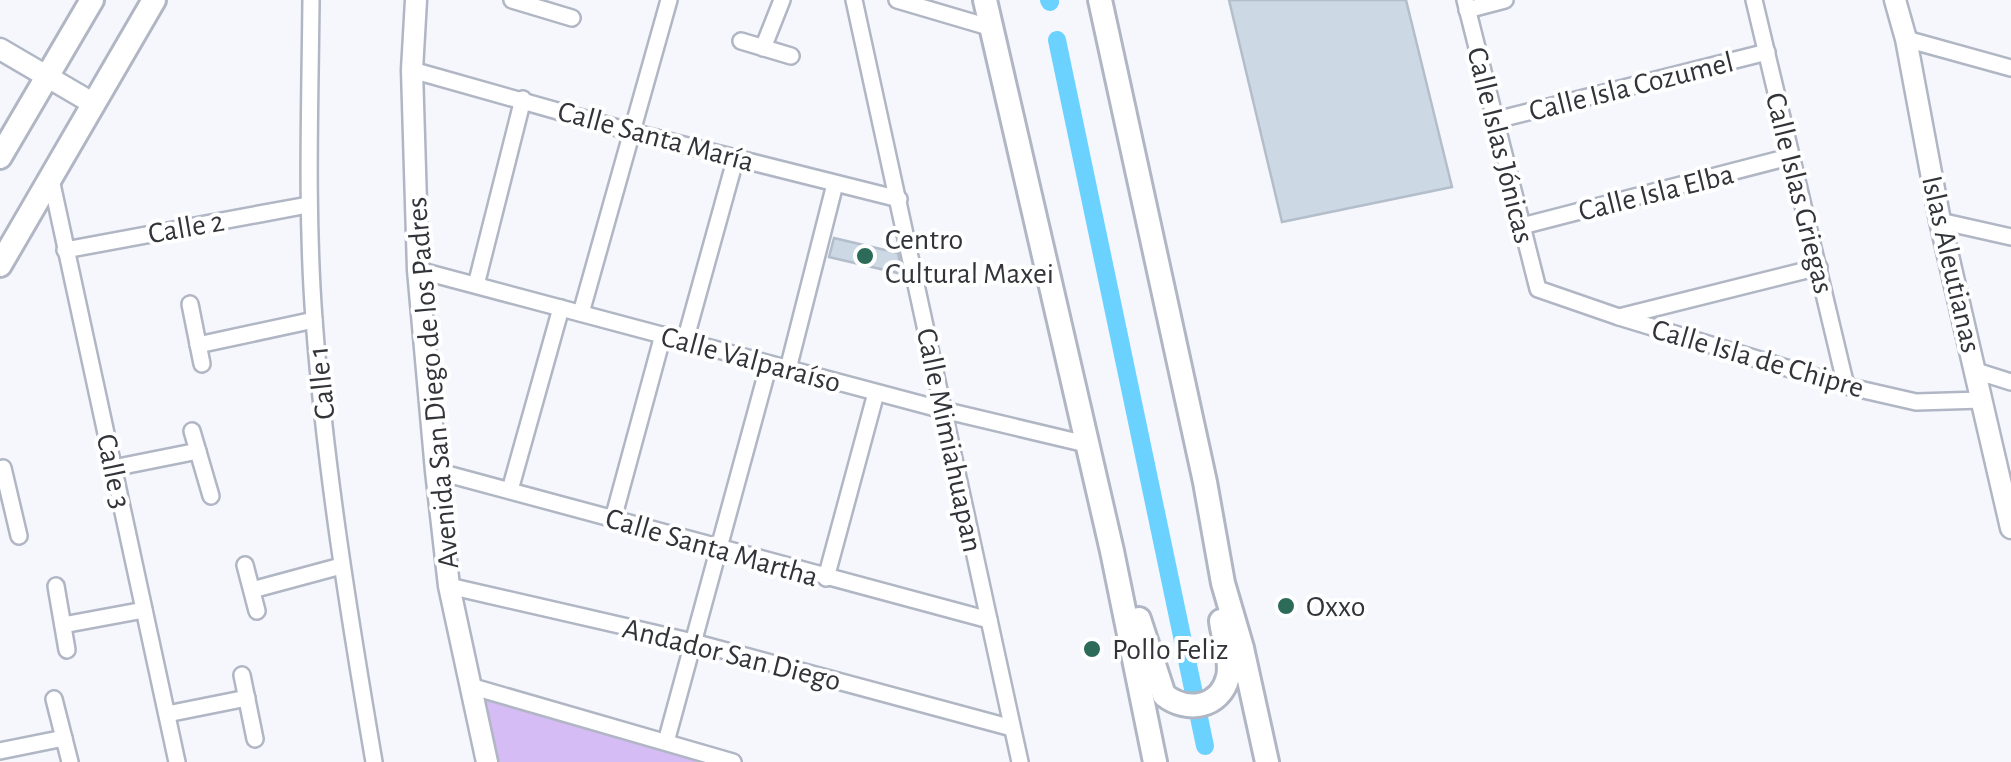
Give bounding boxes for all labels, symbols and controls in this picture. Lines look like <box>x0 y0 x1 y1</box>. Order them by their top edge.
street label: Calle Islas Jónicas <box>1461 44 1539 246</box>
street label: Calle Isla Cozumel <box>1526 47 1737 127</box>
street label: Calle Islas Griegas <box>1760 90 1839 297</box>
street label: Calle Santa María <box>554 96 757 178</box>
street label: Calle Isla Elba <box>1575 159 1737 227</box>
street label: Islas Aleutianas <box>1916 173 1986 356</box>
street label: Avenida San Diego de los Padres <box>402 196 464 570</box>
street label: Calle 2 <box>146 207 227 249</box>
place label: Centro Cultural Maxei <box>885 225 1054 289</box>
marker: Centro Cultural Maxei <box>854 245 876 267</box>
street label: Calle Isla de Chipre <box>1648 314 1867 404</box>
street label: Calle Valparaíso <box>658 322 844 398</box>
street label: Calle Mimiahuapan <box>911 325 987 555</box>
street label: Calle 1 <box>303 345 341 421</box>
street label: Calle 3 <box>91 431 136 511</box>
street label: Calle Santa Martha <box>602 503 821 593</box>
place label: Oxxo <box>1306 592 1365 622</box>
marker: Oxxo <box>1275 595 1297 617</box>
street label: Andador San Diego <box>620 613 844 697</box>
place label: Pollo Feliz <box>1112 635 1228 665</box>
marker: Pollo Feliz <box>1081 638 1103 660</box>

